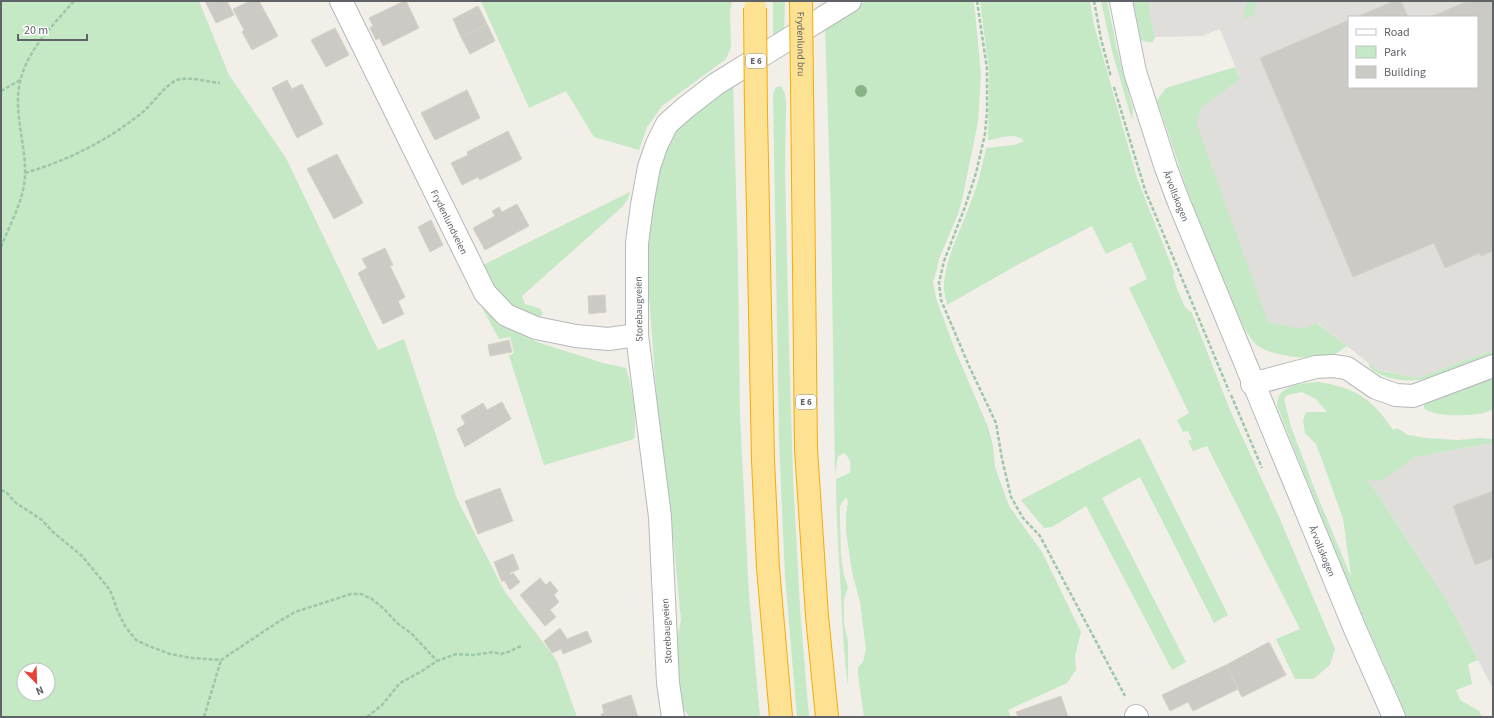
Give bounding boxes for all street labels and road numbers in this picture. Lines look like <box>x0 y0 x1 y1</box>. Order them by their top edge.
street label: Frydenlund bru <box>793 12 808 76</box>
road number: E 6 <box>746 54 766 68</box>
street label: Årvollskogen <box>1159 168 1192 224</box>
street label: Frydenlundveien <box>427 187 471 257</box>
street label: Storebaugveien <box>631 276 647 342</box>
road number: E 6 <box>796 395 816 409</box>
street label: Årvollskogen <box>1305 524 1339 579</box>
street label: Storebaugveien <box>658 598 676 664</box>

